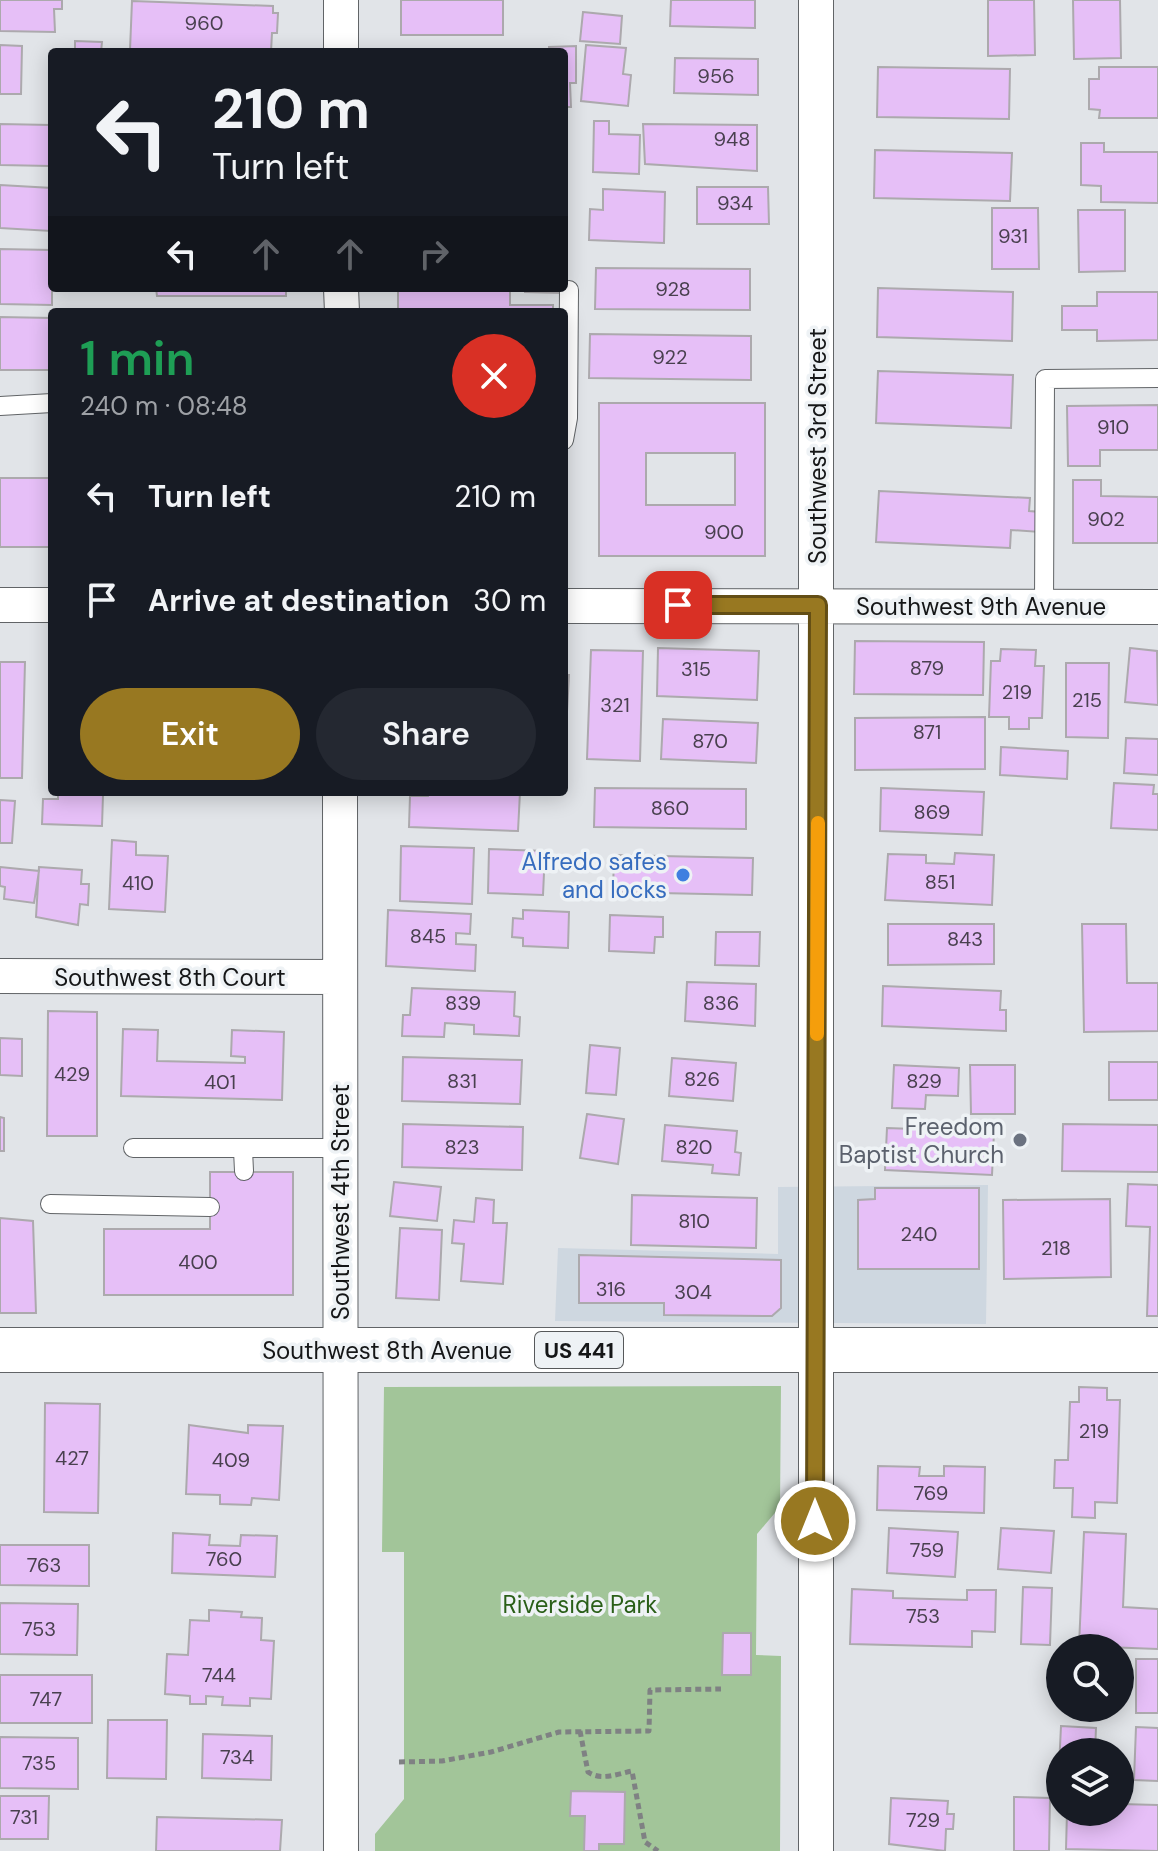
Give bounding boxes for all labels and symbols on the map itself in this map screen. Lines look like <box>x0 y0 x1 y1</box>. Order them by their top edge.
house number: 960 <box>185 10 223 36</box>
house number: 956 <box>697 63 735 89</box>
house number: 948 <box>714 126 750 152</box>
house number: 934 <box>717 190 753 216</box>
house number: 931 <box>998 223 1028 249</box>
house number: 928 <box>655 276 691 302</box>
street label: Southwest 3rd Street <box>802 328 833 564</box>
house number: 922 <box>652 344 688 370</box>
house number: 910 <box>1097 414 1129 440</box>
house number: 902 <box>1087 506 1125 532</box>
house number: 900 <box>704 519 744 545</box>
pin <box>644 571 712 639</box>
street label: Southwest 9th Avenue <box>856 591 1106 622</box>
house number: 879 <box>910 655 944 681</box>
house number: 315 <box>681 656 711 682</box>
house number: 219 <box>1002 679 1032 705</box>
house number: 215 <box>1072 687 1102 713</box>
house number: 321 <box>600 692 630 718</box>
house number: 871 <box>913 719 941 745</box>
house number: 870 <box>692 728 728 754</box>
house number: 860 <box>651 795 689 821</box>
house number: 869 <box>914 799 950 825</box>
place label: Alfredo safes and locks <box>521 846 667 905</box>
marker: Alfredo safes and locks <box>674 866 692 884</box>
house number: 851 <box>925 869 955 895</box>
house number: 410 <box>122 870 154 896</box>
house number: 845 <box>410 923 446 949</box>
house number: 843 <box>947 926 983 952</box>
street label: Southwest 8th Court <box>54 962 286 993</box>
house number: 839 <box>445 990 481 1016</box>
house number: 836 <box>703 990 739 1016</box>
house number: 429 <box>54 1061 90 1087</box>
house number: 826 <box>684 1066 720 1092</box>
house number: 831 <box>447 1068 477 1094</box>
house number: 829 <box>906 1068 942 1094</box>
house number: 401 <box>204 1069 236 1095</box>
street label: Southwest 4th Street <box>325 1084 356 1320</box>
place label: Freedom Baptist Church <box>839 1111 1004 1170</box>
marker: Freedom Baptist Church <box>1011 1131 1029 1149</box>
house number: 823 <box>444 1134 480 1160</box>
house number: 820 <box>676 1134 712 1160</box>
house number: 810 <box>678 1208 710 1234</box>
house number: 240 <box>901 1221 938 1247</box>
house number: 218 <box>1041 1235 1071 1261</box>
house number: 400 <box>178 1249 218 1275</box>
house number: 316 <box>596 1276 626 1302</box>
house number: 304 <box>674 1279 712 1305</box>
road number: US 441 <box>535 1332 623 1368</box>
street label: Southwest 8th Avenue <box>262 1335 512 1366</box>
house number: 219 <box>1079 1418 1109 1444</box>
house number: 427 <box>55 1445 89 1471</box>
house number: 409 <box>212 1447 250 1473</box>
position arrow <box>773 1479 857 1563</box>
house number: 769 <box>914 1480 948 1506</box>
house number: 759 <box>910 1537 944 1563</box>
house number: 760 <box>206 1546 242 1572</box>
house number: 763 <box>27 1552 61 1578</box>
park label: Riverside Park <box>503 1589 657 1620</box>
house number: 753 <box>906 1603 940 1629</box>
house number: 753 <box>22 1616 56 1642</box>
house number: 744 <box>202 1662 236 1688</box>
house number: 747 <box>30 1686 62 1712</box>
house number: 734 <box>220 1744 254 1770</box>
house number: 735 <box>22 1750 56 1776</box>
house number: 731 <box>10 1804 38 1830</box>
house number: 729 <box>906 1807 940 1833</box>

